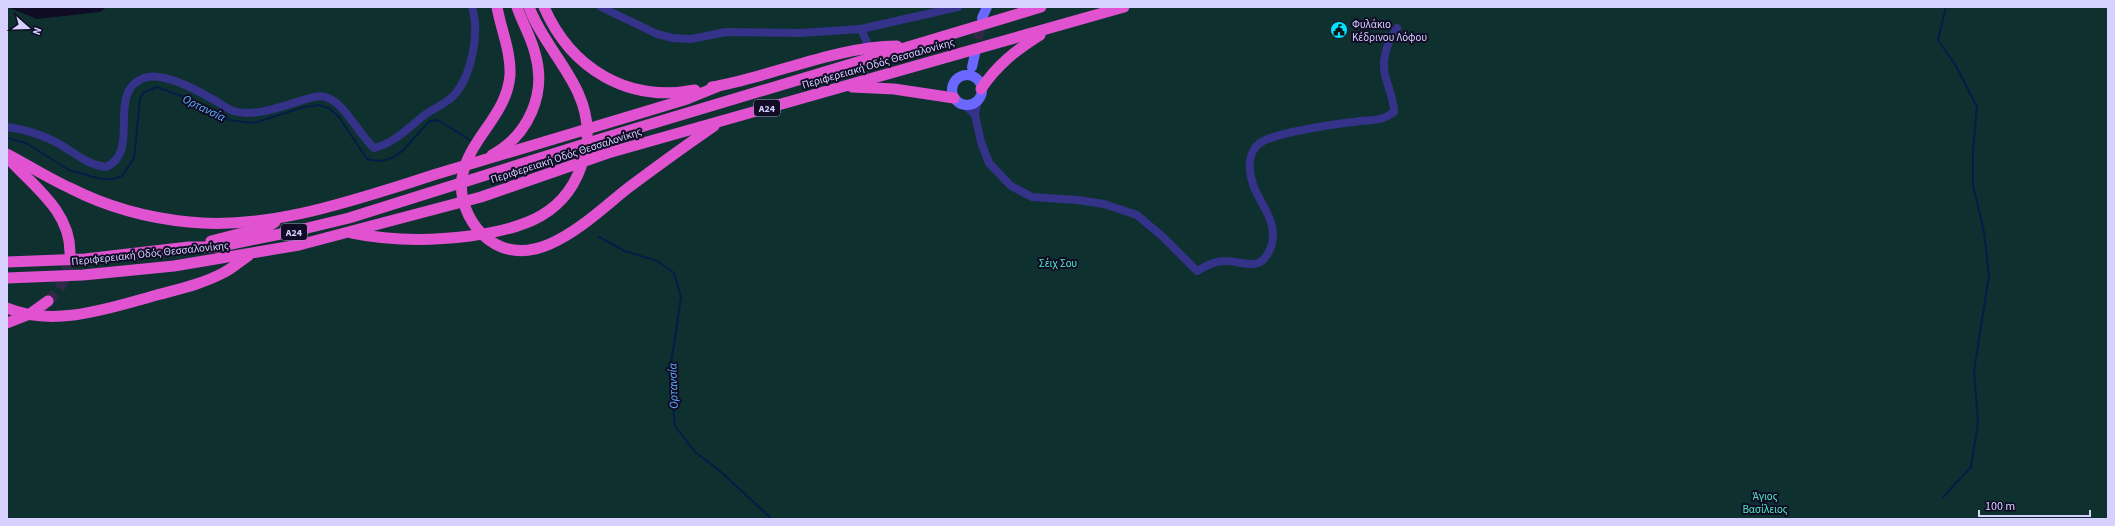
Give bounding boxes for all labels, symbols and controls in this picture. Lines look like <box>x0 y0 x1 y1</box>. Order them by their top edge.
north arrow <box>8 8 48 48</box>
place label: Φυλάκιο Κέδρινου Λόφου <box>1352 17 1427 45</box>
public building icon: Φυλάκιο Κέδρινου Λόφου <box>1329 20 1349 40</box>
text: N <box>29 25 45 37</box>
street label: Περιφερειακή Οδός Θεσσαλονίκης <box>800 34 956 92</box>
water label: Ορτανσία <box>179 91 229 126</box>
road number: Α24 <box>754 100 780 116</box>
street label: Περιφερειακή Οδός Θεσσαλονίκης <box>489 124 644 187</box>
road number: Α24 <box>281 224 307 240</box>
street label: Περιφερειακή Οδός Θεσσαλονίκης <box>71 238 230 269</box>
park label: Σέιχ Σου <box>1039 256 1077 271</box>
water label: Ορτανσία <box>664 362 683 409</box>
park label: Άγιος Βασίλειος <box>1742 489 1788 517</box>
scale bar <box>1979 492 2090 518</box>
text: 100 m <box>1985 498 2015 515</box>

